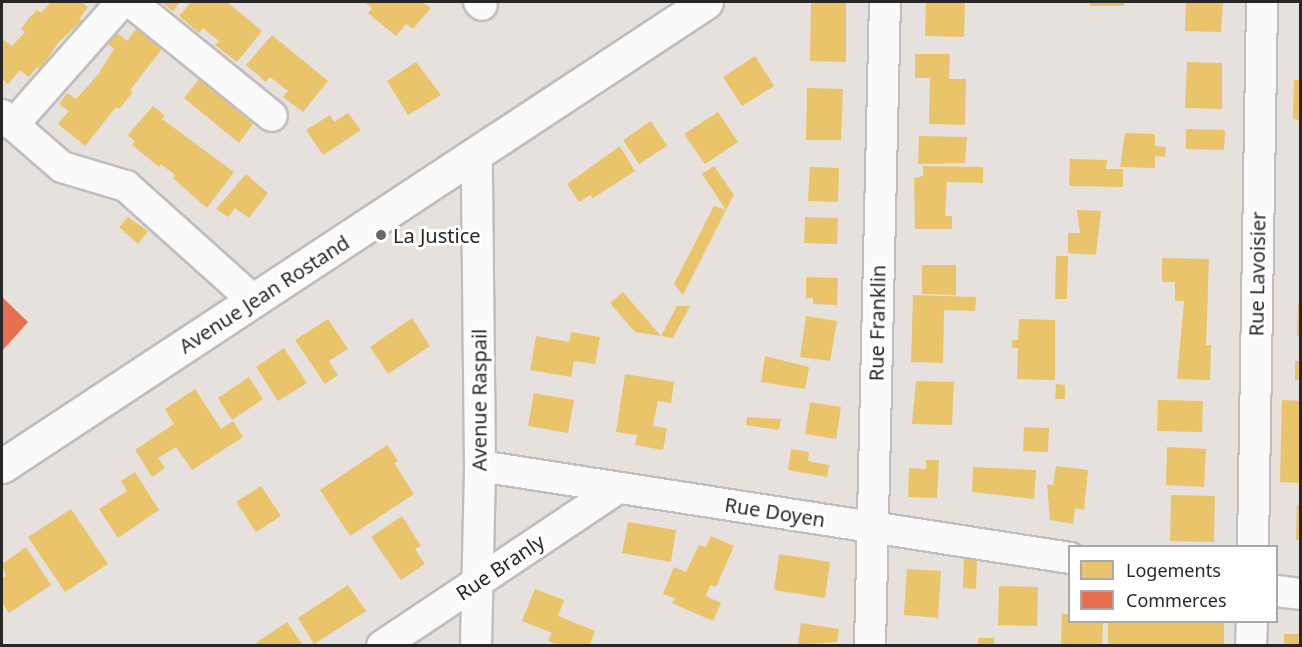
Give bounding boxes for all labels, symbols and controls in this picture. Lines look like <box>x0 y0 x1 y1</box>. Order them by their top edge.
street label: Rue Lavoisier <box>1244 211 1270 337</box>
place label: La Justice <box>393 223 481 247</box>
marker: La Justice <box>374 228 388 242</box>
street label: Avenue Jean Rostand <box>174 230 354 358</box>
street label: Rue Franklin <box>864 265 890 381</box>
street label: Avenue Raspail <box>467 329 491 471</box>
street label: Rue Doyen <box>723 492 827 532</box>
street label: Rue Branly <box>451 529 549 605</box>
legend <box>1068 545 1278 623</box>
text: Logements <box>1126 558 1221 582</box>
text: Commerces <box>1126 588 1227 612</box>

